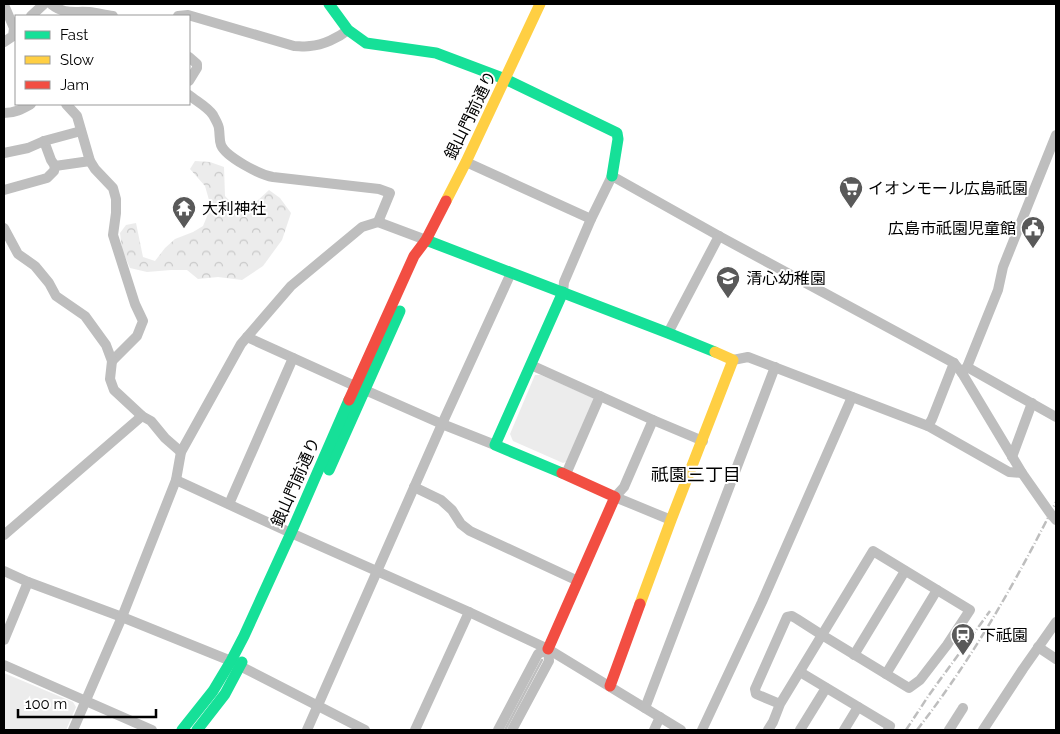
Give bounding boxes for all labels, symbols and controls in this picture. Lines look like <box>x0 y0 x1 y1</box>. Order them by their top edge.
legend <box>15 15 190 105</box>
text: Fast <box>60 26 88 44</box>
text: Slow <box>60 51 94 69</box>
street label: 銀山門前通り <box>441 68 500 163</box>
text: Jam <box>60 76 89 94</box>
supermarket icon: イオンモール広島祇園 <box>838 175 864 209</box>
place label: イオンモール広島祇園 <box>868 179 1028 198</box>
temple icon: 大利神社 <box>171 195 197 229</box>
place label: 大利神社 <box>202 199 266 218</box>
public building icon: 広島市祇園児童館 <box>1020 215 1046 249</box>
place label: 広島市祇園児童館 <box>888 219 1016 238</box>
school or university icon: 清心幼稚園 <box>715 265 741 299</box>
place label: 清心幼稚園 <box>746 269 826 288</box>
street label: 銀山門前通り <box>267 434 324 530</box>
district label: 祇園三丁目 <box>651 464 741 485</box>
station icon: 下祗園 <box>950 622 976 656</box>
place label: 下祗園 <box>980 626 1028 645</box>
scale bar <box>18 686 155 718</box>
text: 100 m <box>25 695 67 713</box>

